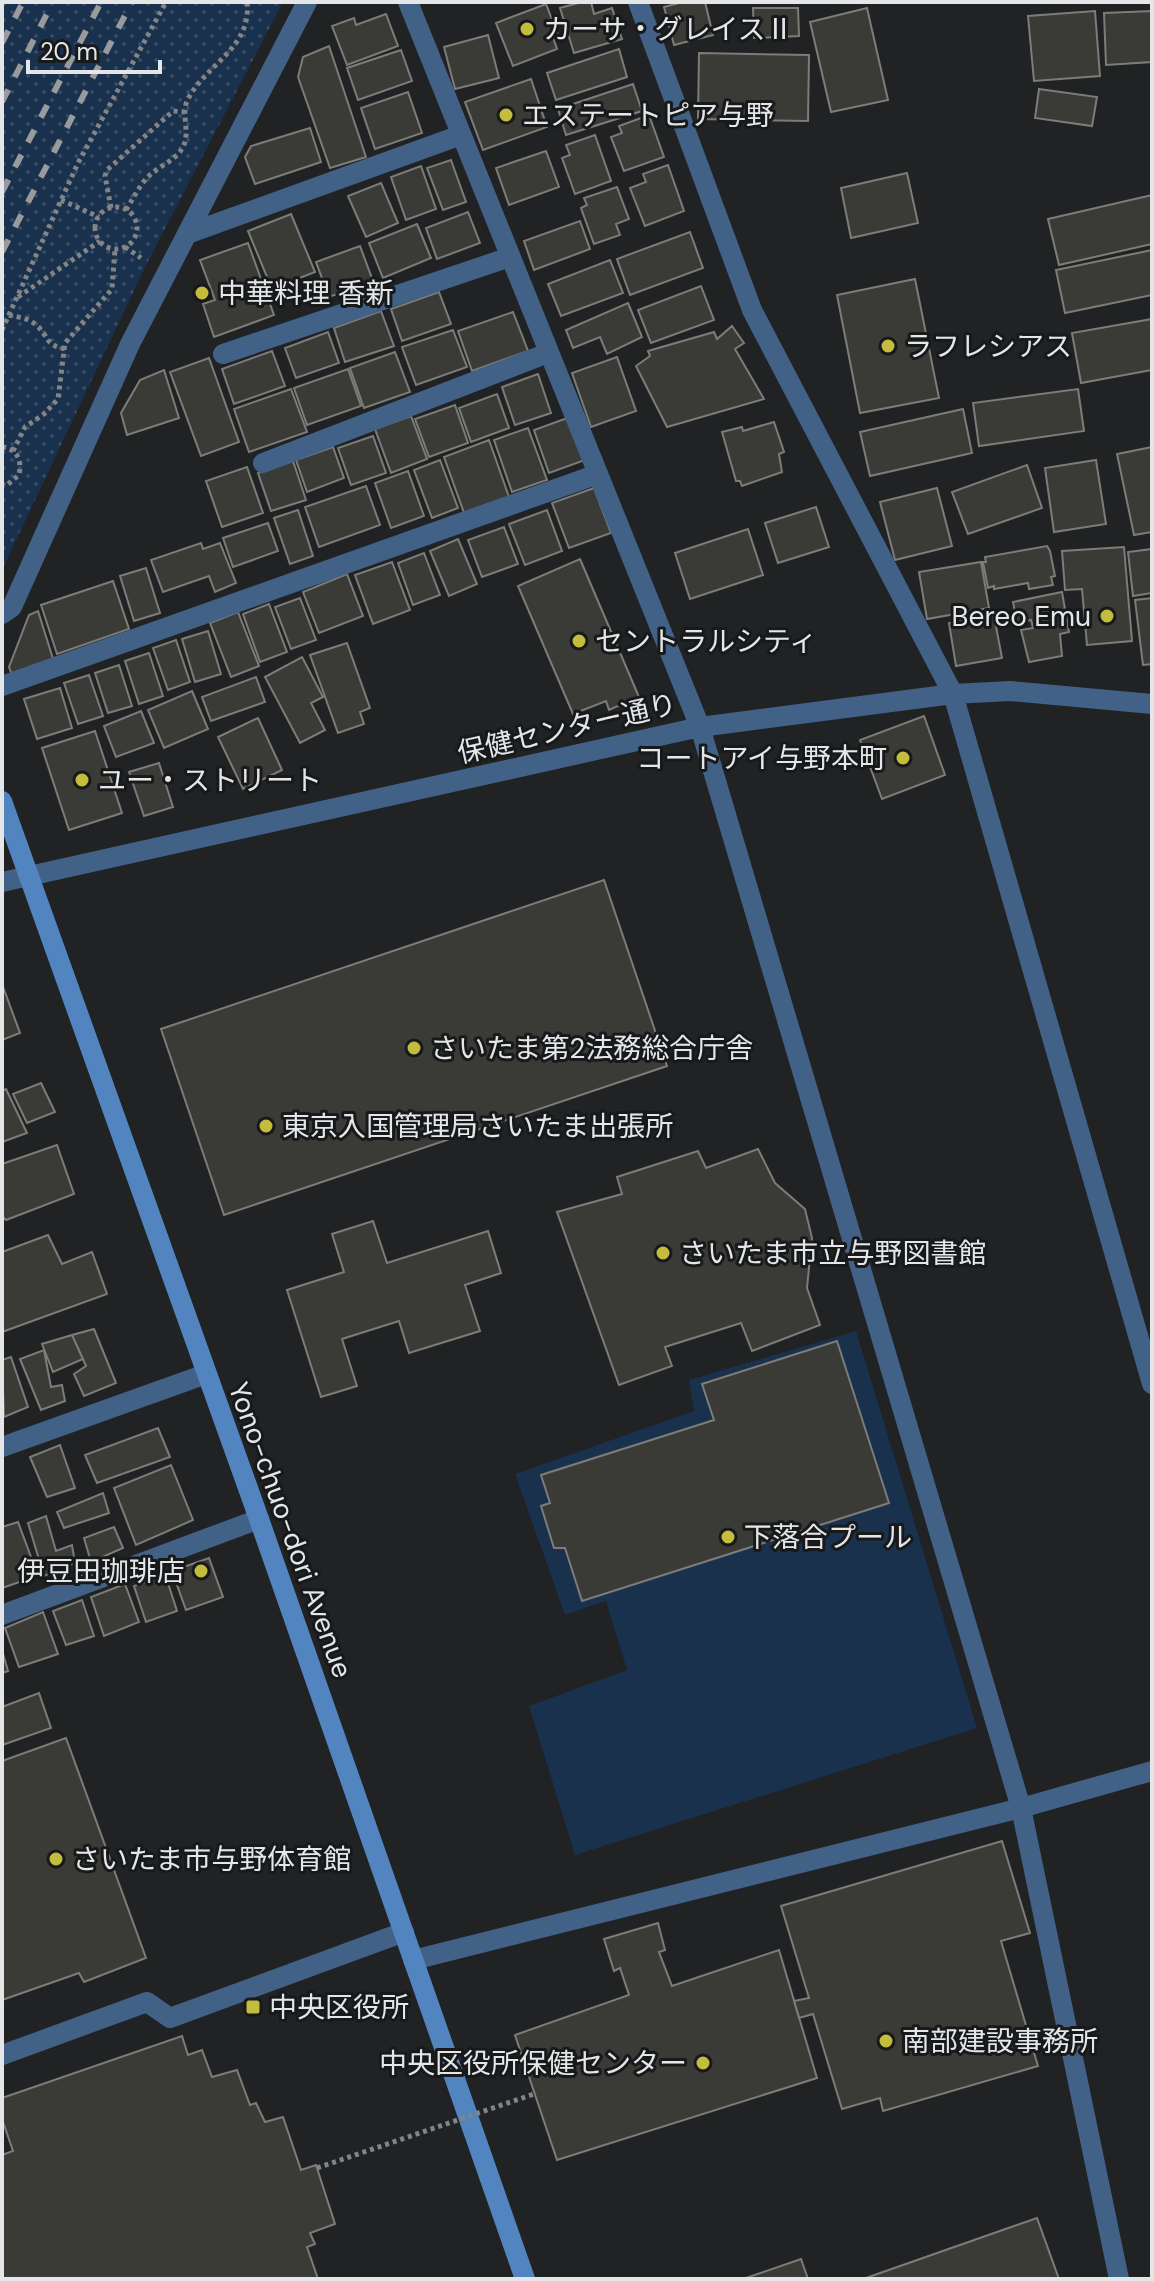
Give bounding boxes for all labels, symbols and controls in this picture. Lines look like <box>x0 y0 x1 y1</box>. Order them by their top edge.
place label: カーサ・グレイスⅡ <box>543 11 794 48</box>
marker: カーサ・グレイスⅡ <box>518 20 536 38</box>
scale bar <box>28 24 160 74</box>
text: 20 m <box>40 36 98 67</box>
place label: エステートピア与野 <box>522 97 774 134</box>
marker: エステートピア与野 <box>497 106 515 124</box>
place label: 中華料理 香新 <box>218 275 393 312</box>
marker: 中華料理 香新 <box>193 284 211 302</box>
place label: ラフレシアス <box>904 328 1072 365</box>
marker: ラフレシアス <box>879 337 897 355</box>
place label: Bereo Emu <box>952 598 1091 635</box>
marker: Bereo Emu <box>1098 607 1116 625</box>
place label: セントラルシティ <box>595 623 817 660</box>
marker: セントラルシティ <box>570 632 588 650</box>
street label: 保健センター通り <box>454 685 680 772</box>
place label: コートアイ与野本町 <box>636 740 887 777</box>
marker: コートアイ与野本町 <box>894 749 912 767</box>
place label: ユー・ストリート <box>98 762 322 799</box>
marker: ユー・ストリート <box>73 771 91 789</box>
place label: さいたま第2法務総合庁舎 <box>430 1030 753 1067</box>
marker: さいたま第2法務総合庁舎 <box>405 1039 423 1057</box>
place label: 東京入国管理局さいたま出張所 <box>282 1108 673 1145</box>
marker: 東京入国管理局さいたま出張所 <box>257 1117 275 1135</box>
place label: さいたま市立与野図書館 <box>679 1235 986 1272</box>
marker: さいたま市立与野図書館 <box>654 1244 672 1262</box>
street label: Yono-chuo-dori Avenue <box>220 1377 361 1683</box>
place label: 下落合プール <box>744 1519 912 1556</box>
marker: 下落合プール <box>719 1528 737 1546</box>
place label: 伊豆田珈琲店 <box>17 1553 185 1590</box>
marker: 伊豆田珈琲店 <box>192 1562 210 1580</box>
place label: さいたま市与野体育館 <box>72 1841 351 1878</box>
marker: さいたま市与野体育館 <box>47 1850 65 1868</box>
place label: 中央区役所 <box>269 1989 409 2026</box>
marker: 中央区役所 <box>244 1998 262 2016</box>
place label: 南部建設事務所 <box>902 2023 1098 2060</box>
marker: 南部建設事務所 <box>877 2032 895 2050</box>
place label: 中央区役所保健センター <box>379 2045 687 2082</box>
marker: 中央区役所保健センター <box>694 2054 712 2072</box>

